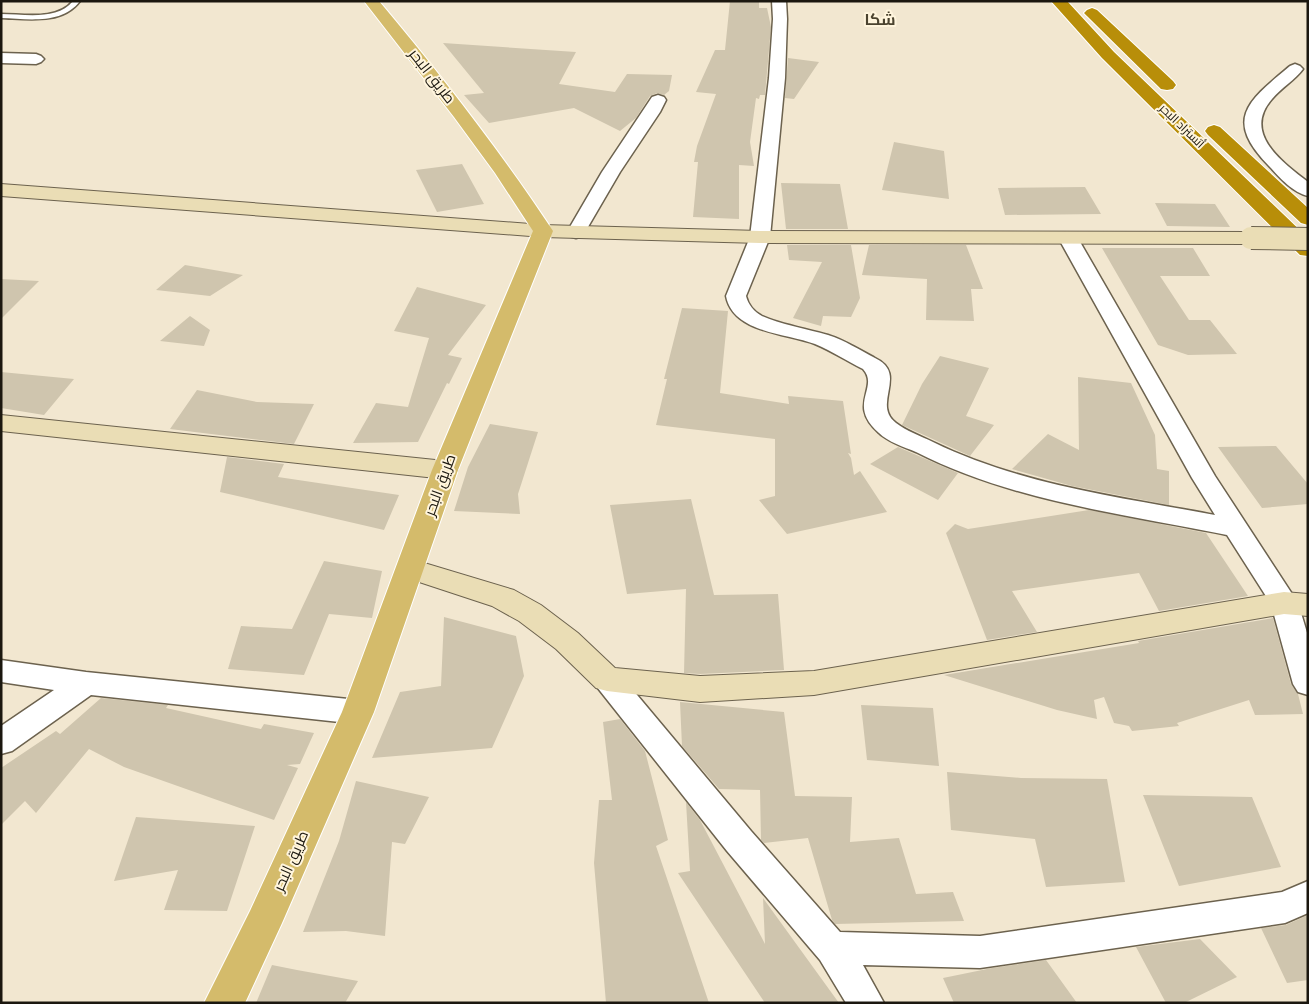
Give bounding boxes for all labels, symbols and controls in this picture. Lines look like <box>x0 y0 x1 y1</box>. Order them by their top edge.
district label: شكا <box>864 8 896 30</box>
street label: طريق البحر <box>404 43 460 107</box>
street label: أتستراد البحر <box>1155 99 1209 152</box>
street label: طريق البحر <box>418 451 460 520</box>
street label: طريق البحر <box>267 827 313 895</box>

